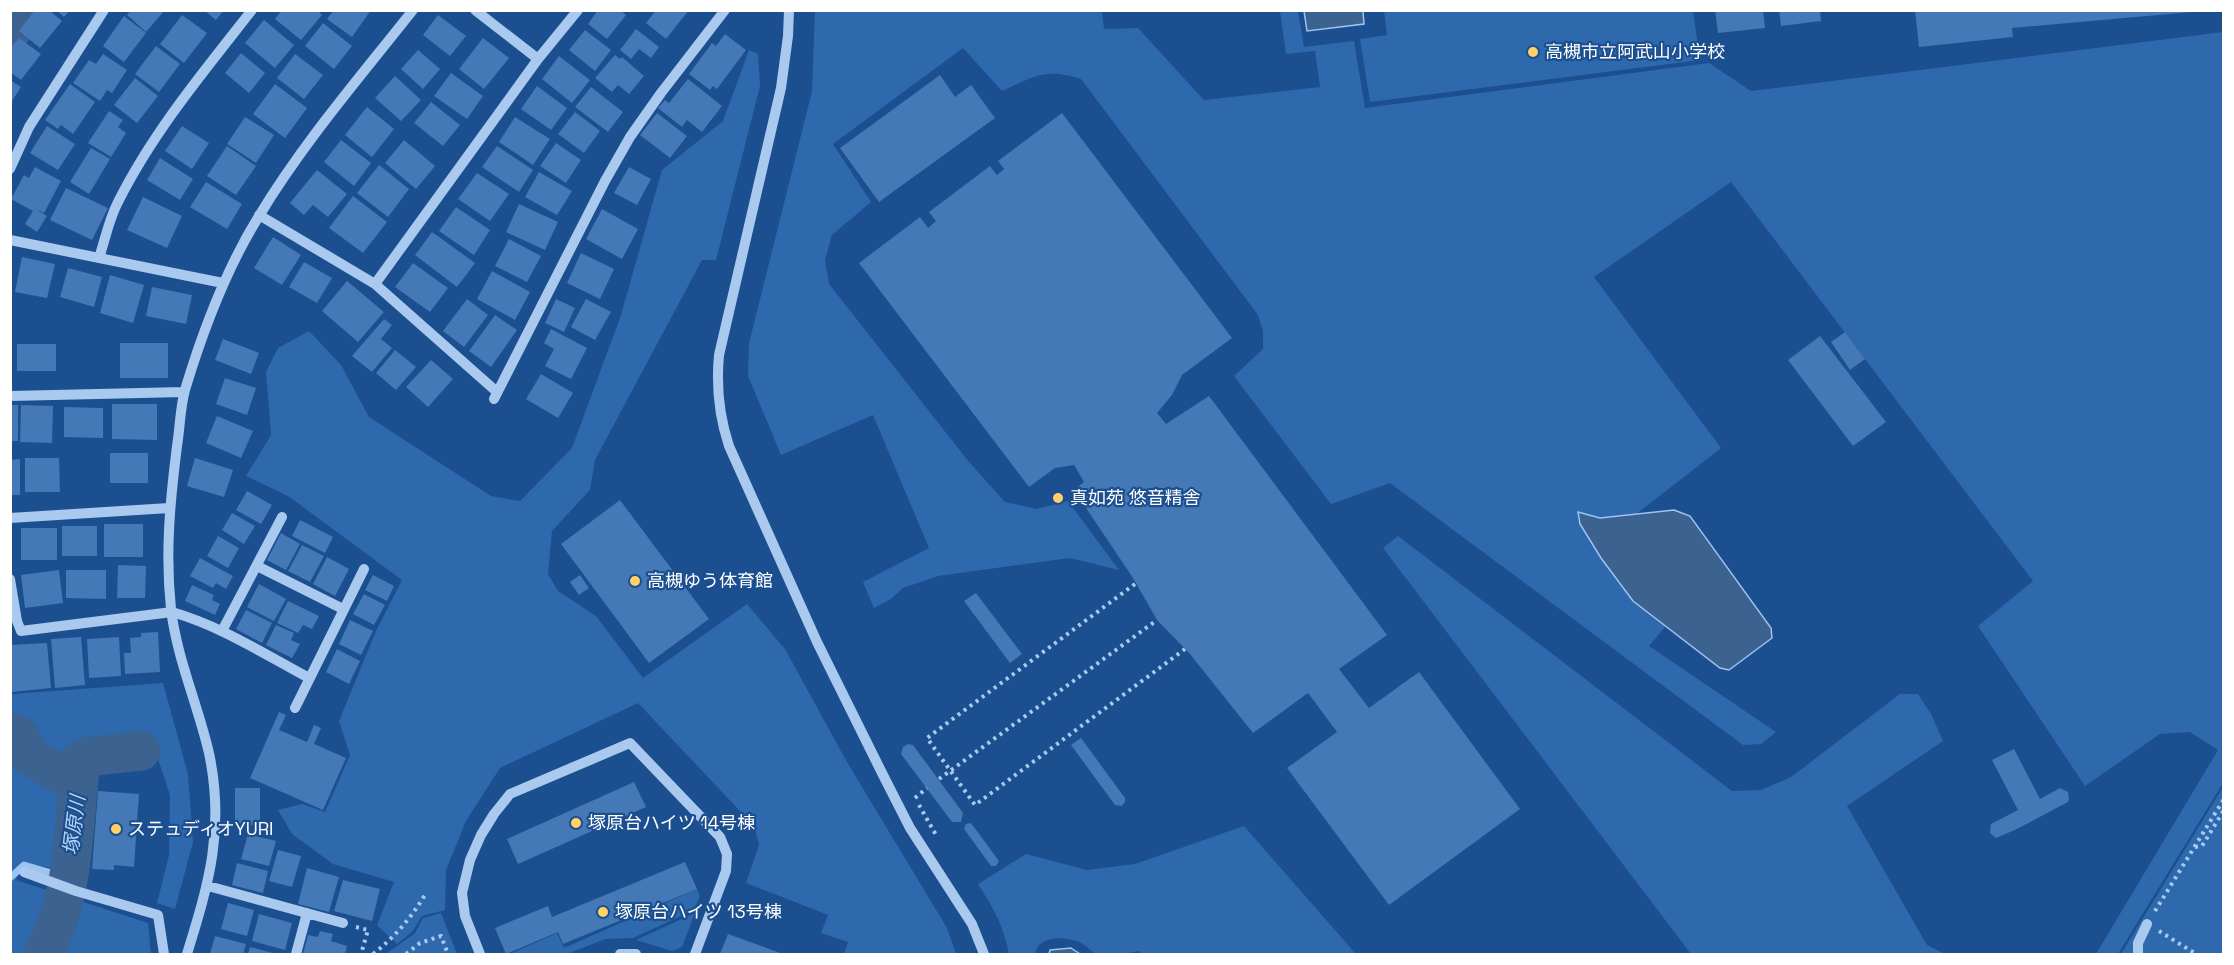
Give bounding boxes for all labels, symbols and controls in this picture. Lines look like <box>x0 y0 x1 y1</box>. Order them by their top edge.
place label: 高槻市立阿武山小学校 <box>1545 40 1725 63</box>
marker: 高槻市立阿武山小学校 <box>1526 45 1540 59</box>
place label: 真如苑 悠音精舎 <box>1070 486 1201 509</box>
marker: 真如苑 悠音精舎 <box>1051 491 1065 505</box>
place label: 高槻ゆう体育館 <box>647 569 773 592</box>
marker: 高槻ゆう体育館 <box>628 574 642 588</box>
water label: 塚原川 <box>57 792 91 856</box>
place label: 塚原台ハイツ 14号棟 <box>588 811 755 834</box>
marker: 塚原台ハイツ 14号棟 <box>569 816 583 830</box>
place label: ステュディオYURI <box>128 817 273 840</box>
marker: ステュディオYURI <box>109 822 123 836</box>
place label: 塚原台ハイツ 13号棟 <box>615 900 782 923</box>
marker: 塚原台ハイツ 13号棟 <box>596 905 610 919</box>

